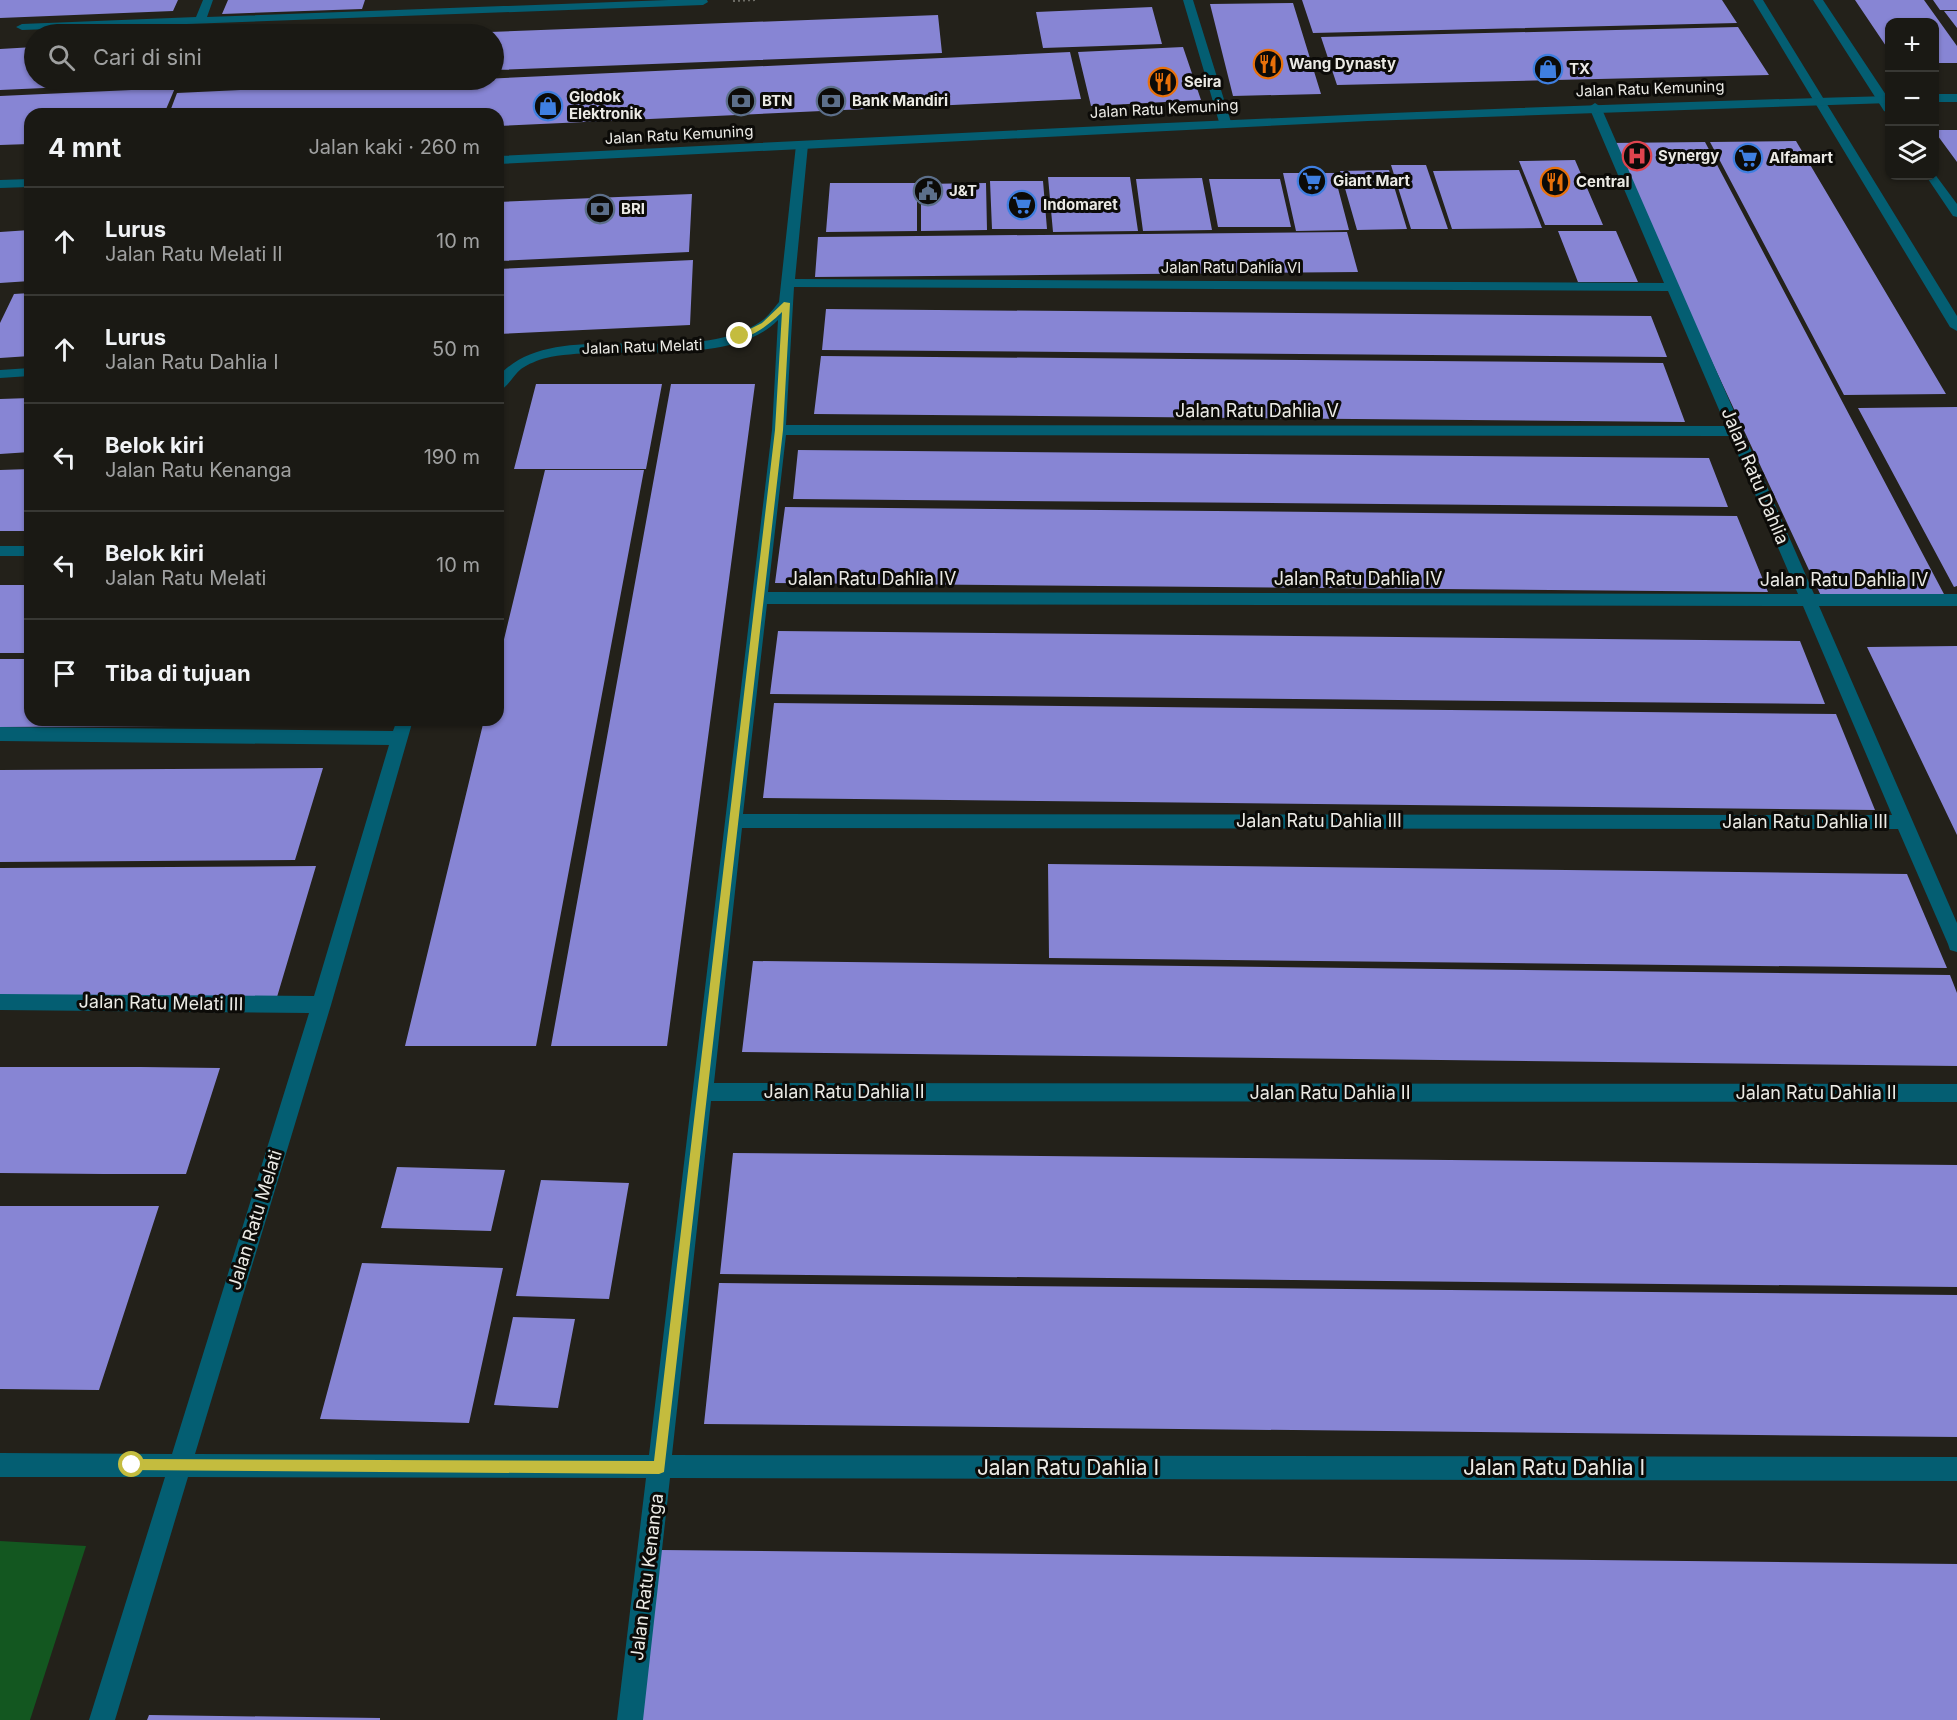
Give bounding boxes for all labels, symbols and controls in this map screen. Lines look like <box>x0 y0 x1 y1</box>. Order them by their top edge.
map controls <box>1885 18 1939 180</box>
button: + <box>1885 18 1939 72</box>
search box <box>24 24 504 90</box>
icon: search <box>45 41 78 74</box>
text: Cari di sini <box>93 44 202 70</box>
restaurant icon: Wang Dynasty <box>1252 48 1284 80</box>
shop icon: TX <box>1532 53 1564 85</box>
place label: Wang Dynasty <box>1289 54 1396 73</box>
place label: TX <box>1569 59 1590 78</box>
restaurant icon: Seira <box>1147 66 1179 98</box>
place label: Seira <box>1184 72 1221 91</box>
button: − <box>1885 72 1939 126</box>
street label: Jalan Ratu Kemuning <box>1575 76 1725 101</box>
bank icon: BTN <box>725 85 757 117</box>
bank icon: Bank Mandiri <box>815 85 847 117</box>
place label: Glodok Elektronik <box>569 87 643 123</box>
shop icon: Glodok Elektronik <box>532 90 564 122</box>
place label: BTN <box>762 91 793 110</box>
place label: Bank Mandiri <box>852 91 948 110</box>
street label: Jalan Ratu Kemuning <box>1089 95 1239 122</box>
street label: Jalan Ratu Kemuning <box>604 121 754 148</box>
button: layers <box>1885 126 1939 180</box>
text: 4 mnt <box>48 132 121 163</box>
text: Jalan kaki · 260 m <box>308 135 480 159</box>
hospital icon: Synergy <box>1621 140 1653 172</box>
supermarket icon: Alfamart <box>1732 142 1764 174</box>
place label: Synergy <box>1658 146 1719 165</box>
place label: Alfamart <box>1769 148 1833 167</box>
supermarket icon: Giant Mart <box>1296 165 1328 197</box>
restaurant icon: Central <box>1539 166 1571 198</box>
place label: Giant Mart <box>1333 171 1410 190</box>
place label: Central <box>1576 172 1630 191</box>
public building icon: J&T <box>912 175 944 207</box>
place label: J&T <box>949 181 977 200</box>
supermarket icon: Indomaret <box>1006 189 1038 221</box>
bank icon: BRI <box>584 193 616 225</box>
place label: Indomaret <box>1043 195 1118 214</box>
place label: BRI <box>621 199 645 218</box>
text: Lurus <box>105 216 166 242</box>
icon: ahead <box>48 225 81 258</box>
text: 10 m <box>436 229 480 253</box>
text: Jalan Ratu Melati II <box>105 242 283 266</box>
street label: Jalan Ratu Dahlia VI <box>1161 258 1301 277</box>
route end <box>726 322 752 348</box>
text: Lurus <box>105 324 166 350</box>
icon: ahead <box>48 333 81 366</box>
street label: Jalan Ratu Melati <box>581 335 703 358</box>
text: 50 m <box>432 337 480 361</box>
text: Jalan Ratu Dahlia I <box>105 350 279 374</box>
street label: Jalan Ratu Dahlia V <box>1175 400 1339 421</box>
street label: Jalan Ratu Dahlia <box>1717 404 1794 547</box>
text: Belok kiri <box>105 432 204 458</box>
icon: left <box>48 441 81 474</box>
text: 190 m <box>424 445 480 469</box>
text: Jalan Ratu Kenanga <box>105 458 292 482</box>
text: Belok kiri <box>105 540 204 566</box>
icon: left <box>48 549 81 582</box>
text: 10 m <box>436 553 480 577</box>
text: Jalan Ratu Melati <box>105 566 266 590</box>
street label: Jalan Ratu Dahlia IV <box>788 568 956 589</box>
street label: Jalan Ratu Dahlia IV <box>1274 568 1442 589</box>
street label: Jalan Ratu Dahlia IV <box>1760 569 1928 590</box>
icon: arrive <box>48 657 81 690</box>
text: Tiba di tujuan <box>105 660 251 686</box>
street label: Jalan Ratu Dahlia III <box>1236 810 1402 831</box>
street label: Jalan Ratu Dahlia III <box>1722 811 1888 832</box>
street label: Jalan Ratu Melati III <box>78 991 244 1014</box>
street label: Jalan Ratu Dahlia II <box>763 1081 925 1102</box>
street label: Jalan Ratu Dahlia II <box>1249 1082 1411 1103</box>
street label: Jalan Ratu Dahlia II <box>1735 1082 1897 1103</box>
street label: Jalan Ratu Melati <box>223 1147 286 1292</box>
route start <box>118 1451 144 1477</box>
street label: Jalan Ratu Dahlia I <box>977 1455 1159 1480</box>
street label: Jalan Ratu Dahlia I <box>1463 1455 1645 1480</box>
street label: Jalan Ratu Kenanga <box>626 1492 667 1662</box>

